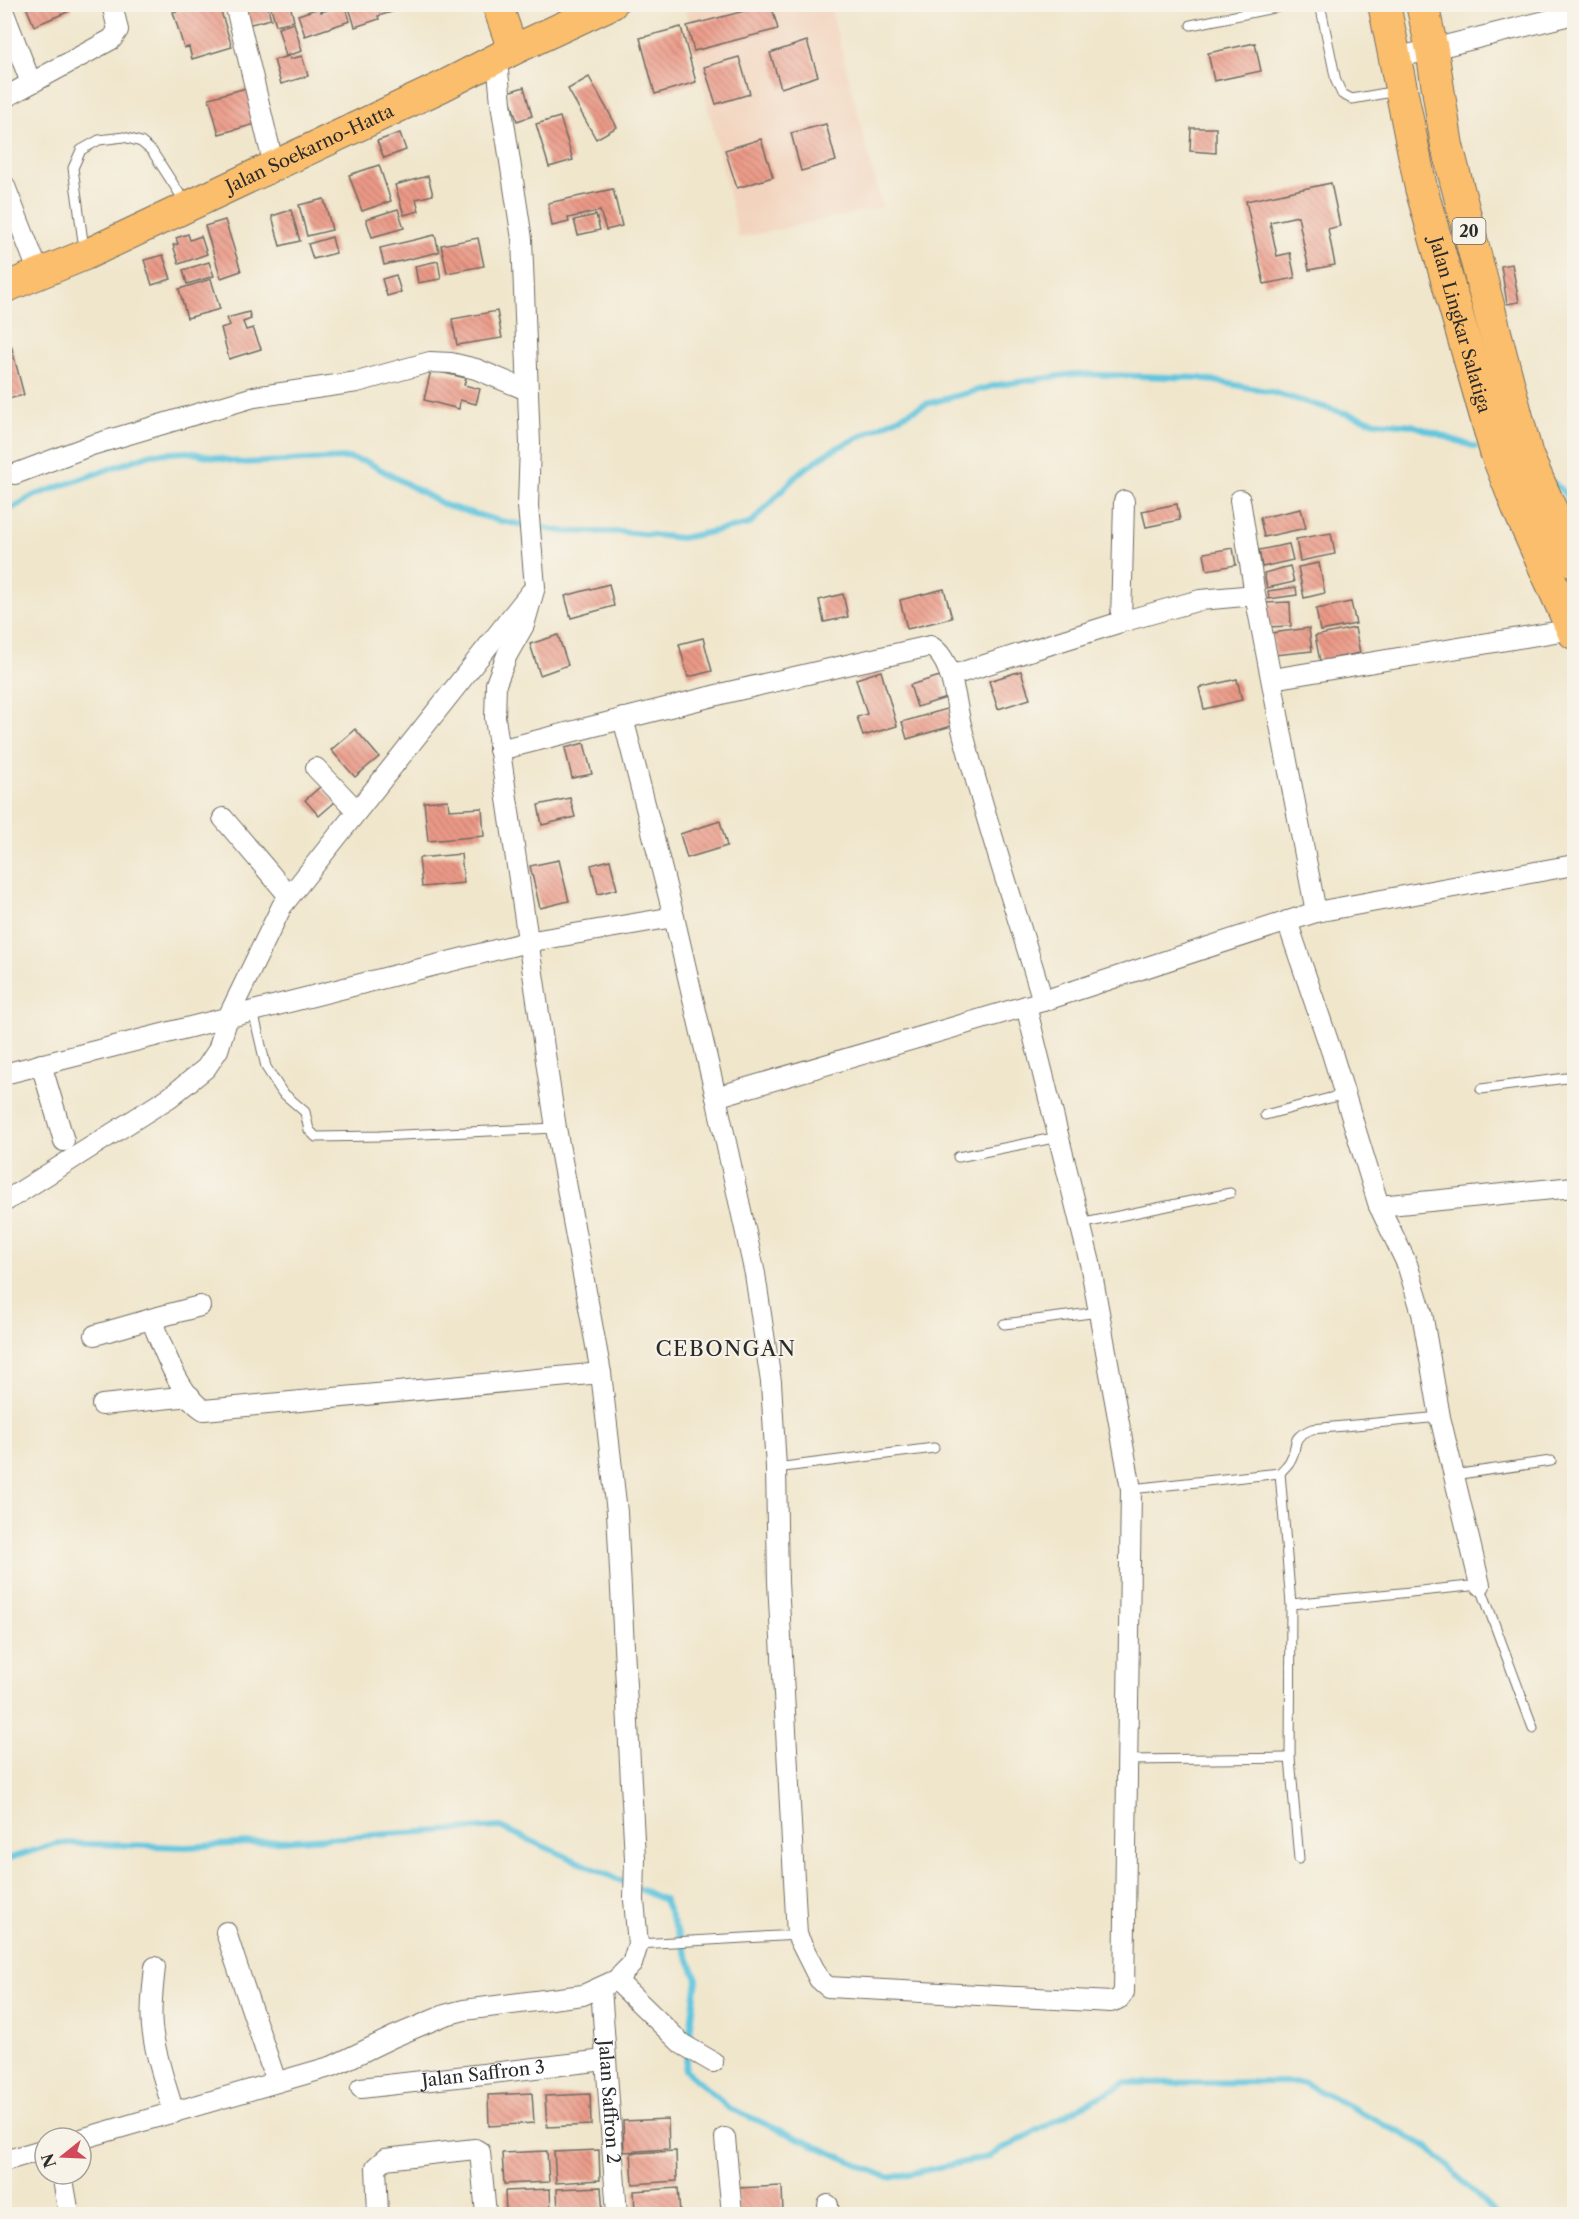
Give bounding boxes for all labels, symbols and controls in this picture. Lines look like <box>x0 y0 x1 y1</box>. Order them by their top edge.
street label: Jalan Soekarno-Hatta <box>220 100 398 199</box>
road number: 20 <box>1452 218 1486 244</box>
street label: Jalan Lingkar Salatiga <box>1424 231 1495 416</box>
district label: CEBONGAN <box>655 1336 797 1361</box>
street label: Jalan Saffron 2 <box>593 2036 624 2164</box>
street label: Jalan Saffron 3 <box>418 2056 546 2092</box>
north arrow <box>33 2126 93 2186</box>
text: N <box>37 2151 60 2170</box>

